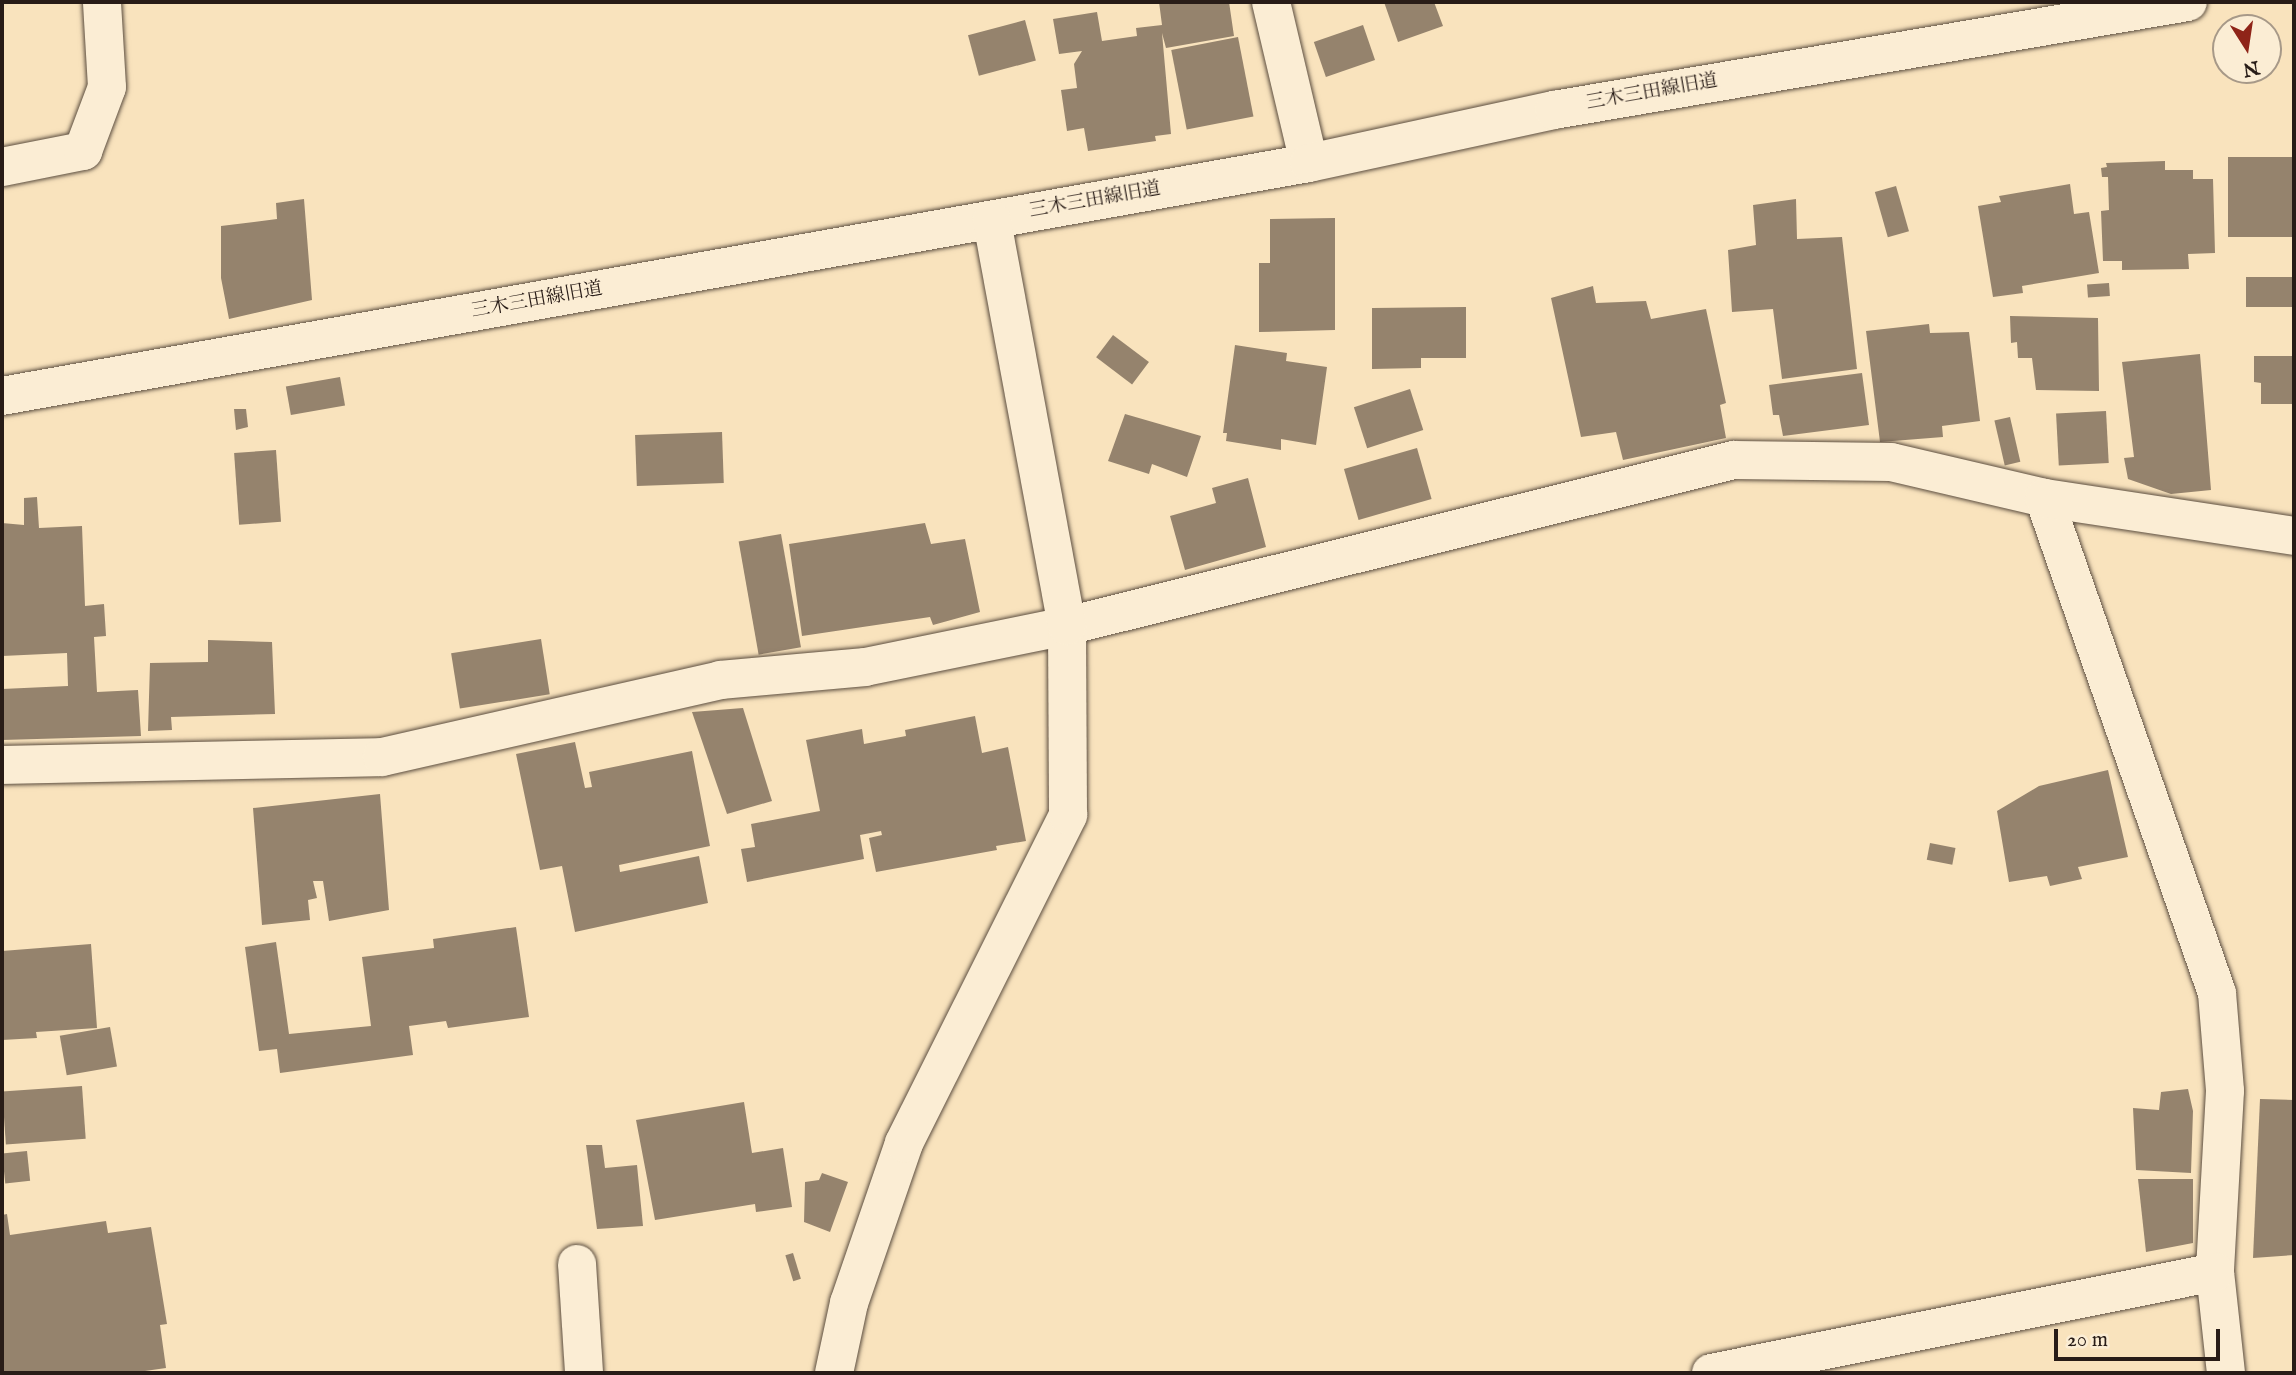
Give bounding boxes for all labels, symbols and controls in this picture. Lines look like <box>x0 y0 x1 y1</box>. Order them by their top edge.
north arrow <box>2212 14 2282 84</box>
text: N <box>2240 54 2261 81</box>
street label: 三木三田線旧道 <box>1585 70 1719 116</box>
street label: 三木三田線旧道 <box>1028 178 1162 224</box>
street label: 三木三田線旧道 <box>470 278 604 324</box>
scale bar <box>2058 1316 2224 1360</box>
text: 20 m <box>2067 1327 2108 1354</box>

